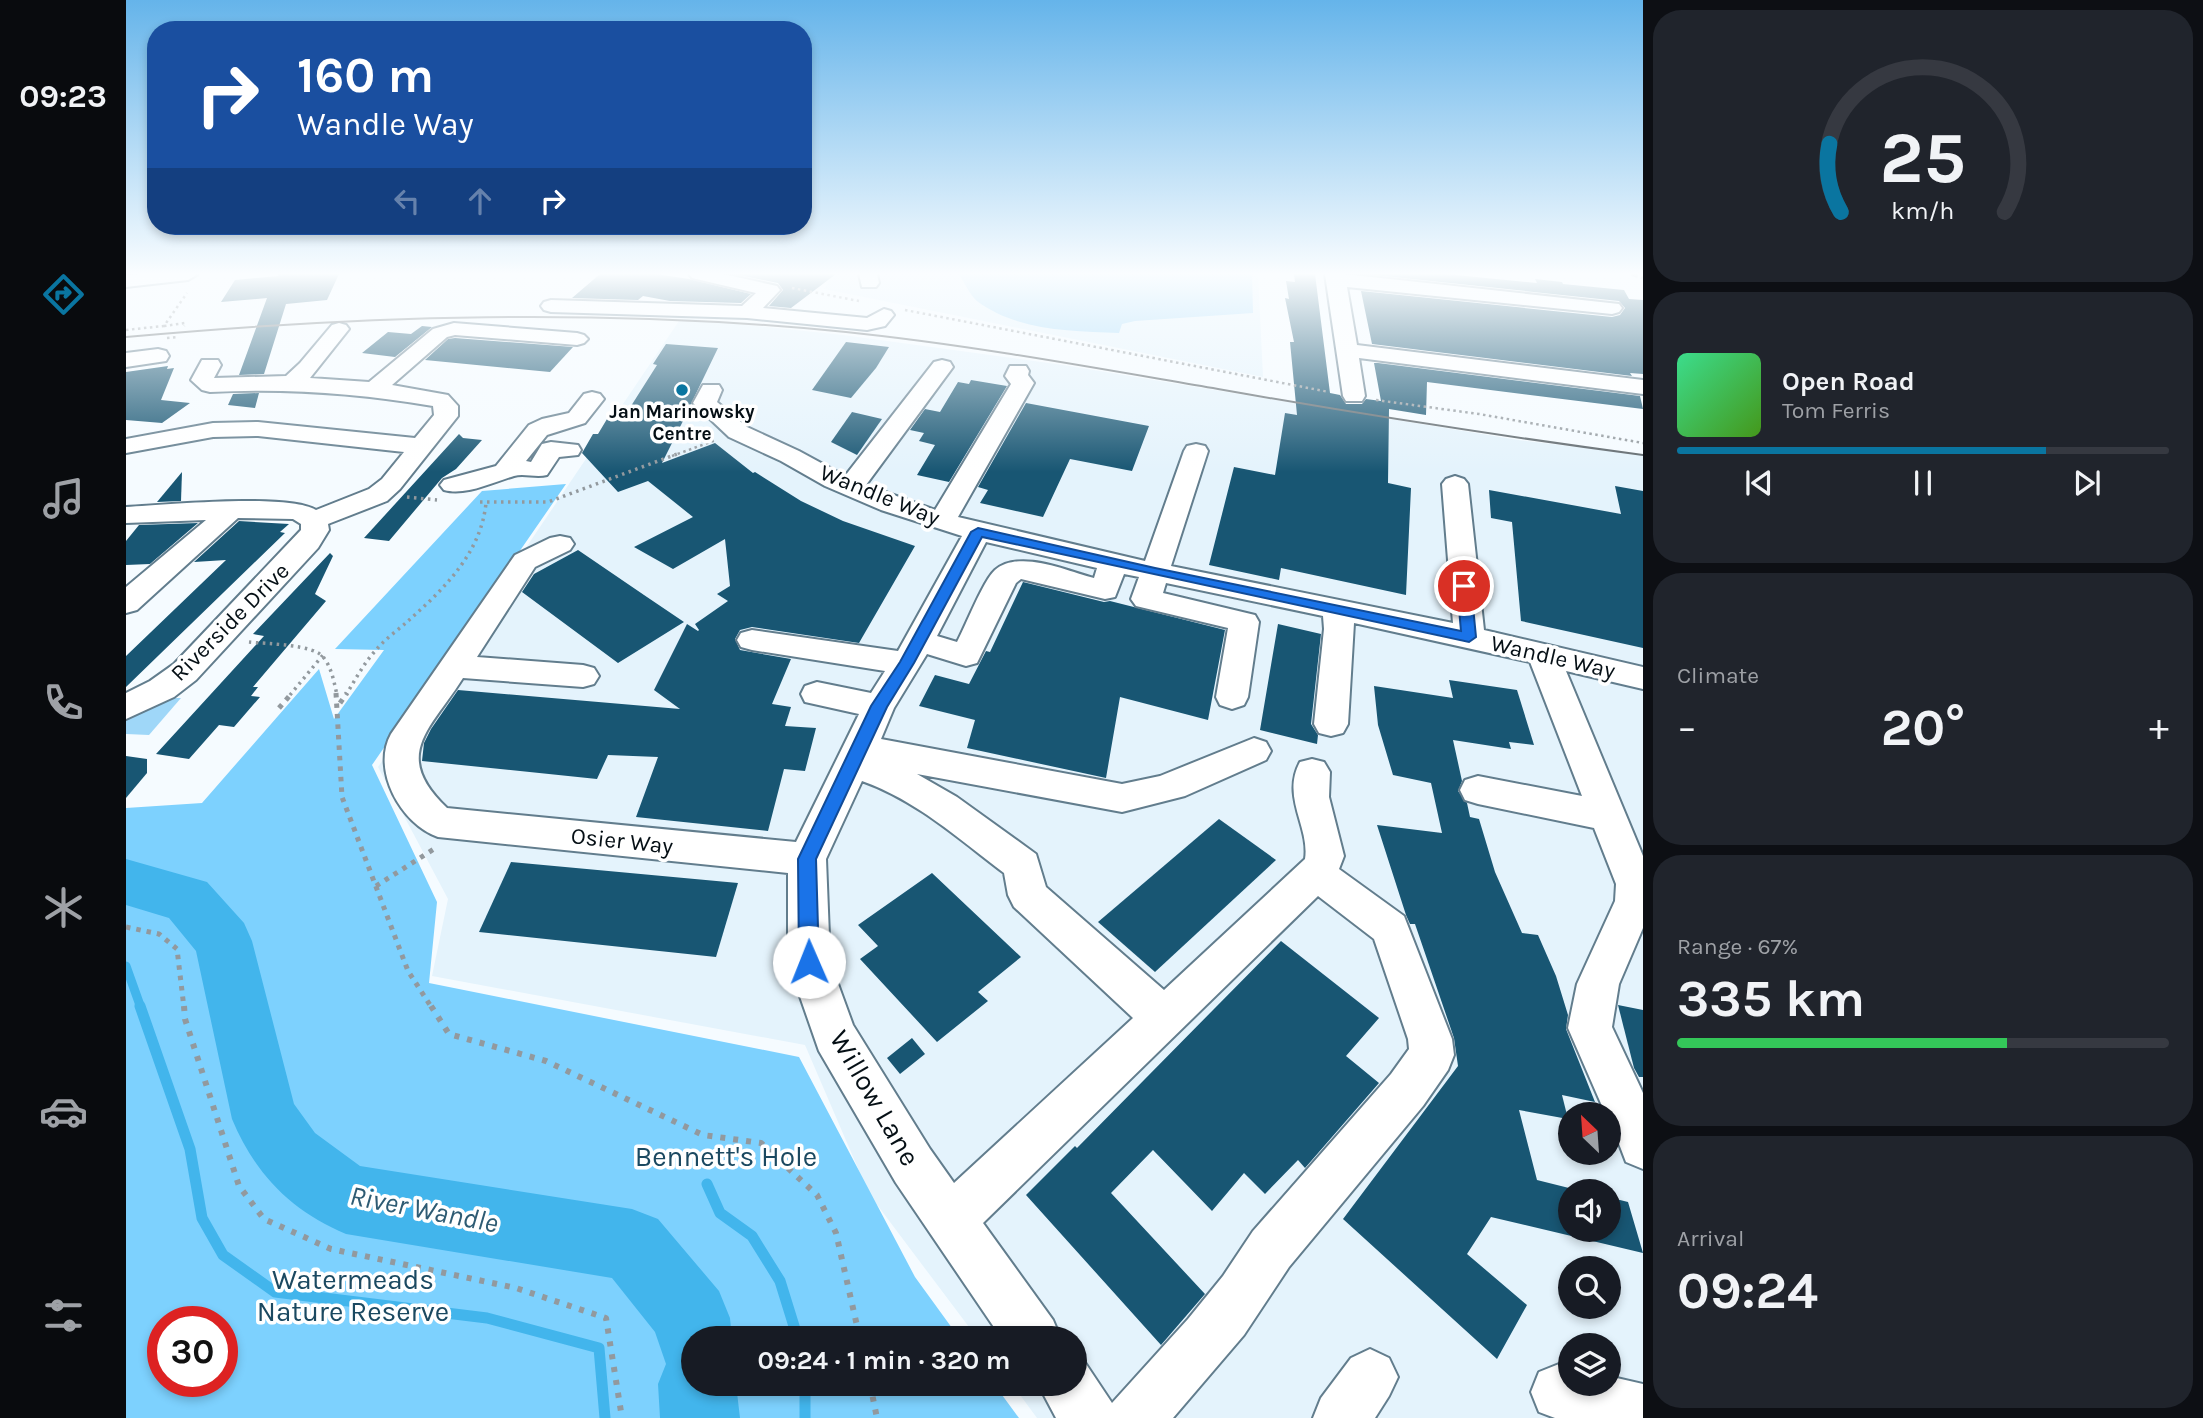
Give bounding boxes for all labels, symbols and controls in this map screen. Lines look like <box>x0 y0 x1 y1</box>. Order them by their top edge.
text: 160 m <box>297 47 434 104</box>
icon: right <box>182 49 273 140</box>
text: 09:23 <box>19 78 107 115</box>
text: Wandle Way <box>297 106 474 143</box>
text: 25 <box>1880 115 1966 200</box>
icon: left <box>388 182 426 220</box>
icon: ahead <box>461 182 499 220</box>
icon: right <box>534 182 572 220</box>
text: km/h <box>1891 196 1955 225</box>
icon: directions <box>39 270 88 319</box>
text: Open Road <box>1782 366 1915 397</box>
marker: Jan Marinowsky Centre <box>674 382 690 398</box>
text: Tom Ferris <box>1782 397 1890 424</box>
place label: Jan Marinowsky Centre <box>609 401 755 445</box>
street label: Wandle Way <box>816 459 944 531</box>
icon: previous <box>1740 464 1778 502</box>
icon: pause <box>1904 464 1942 502</box>
icon: next <box>2068 464 2106 502</box>
icon: music <box>39 474 88 523</box>
pin <box>1434 556 1494 616</box>
street label: Riverside Drive <box>165 557 295 687</box>
icon: arrive <box>1445 567 1483 605</box>
street label: Wandle Way <box>1488 630 1618 684</box>
text: Climate <box>1677 662 1759 689</box>
icon: phone <box>39 678 88 727</box>
text: 20° <box>1881 697 1965 758</box>
text: − <box>1677 705 1697 750</box>
text: + <box>2149 705 2169 750</box>
street label: Osier Way <box>570 822 675 860</box>
icon: climate <box>39 883 88 932</box>
position arrow <box>772 925 846 999</box>
text: Range · 67% <box>1677 933 1798 960</box>
text: 335 km <box>1677 968 1865 1029</box>
street label: Willow Lane <box>823 1024 927 1172</box>
icon: car <box>39 1087 88 1136</box>
north arrow <box>1558 1102 1620 1166</box>
map controls <box>1558 1102 1621 1396</box>
park label: Bennett's Hole <box>635 1140 817 1173</box>
water label: River Wandle <box>347 1178 501 1240</box>
button: sound <box>1558 1179 1621 1242</box>
text: Arrival <box>1677 1225 1744 1252</box>
button: search <box>1558 1256 1621 1319</box>
text: 09:24 <box>1677 1260 1818 1321</box>
park label: Watermeads Nature Reserve <box>257 1263 449 1328</box>
icon: filters <box>39 1291 88 1340</box>
speed limit sign: 30 <box>147 1306 238 1397</box>
button: layers <box>1558 1333 1621 1396</box>
text: 09:24 · 1 min · 320 m <box>758 1345 1010 1376</box>

